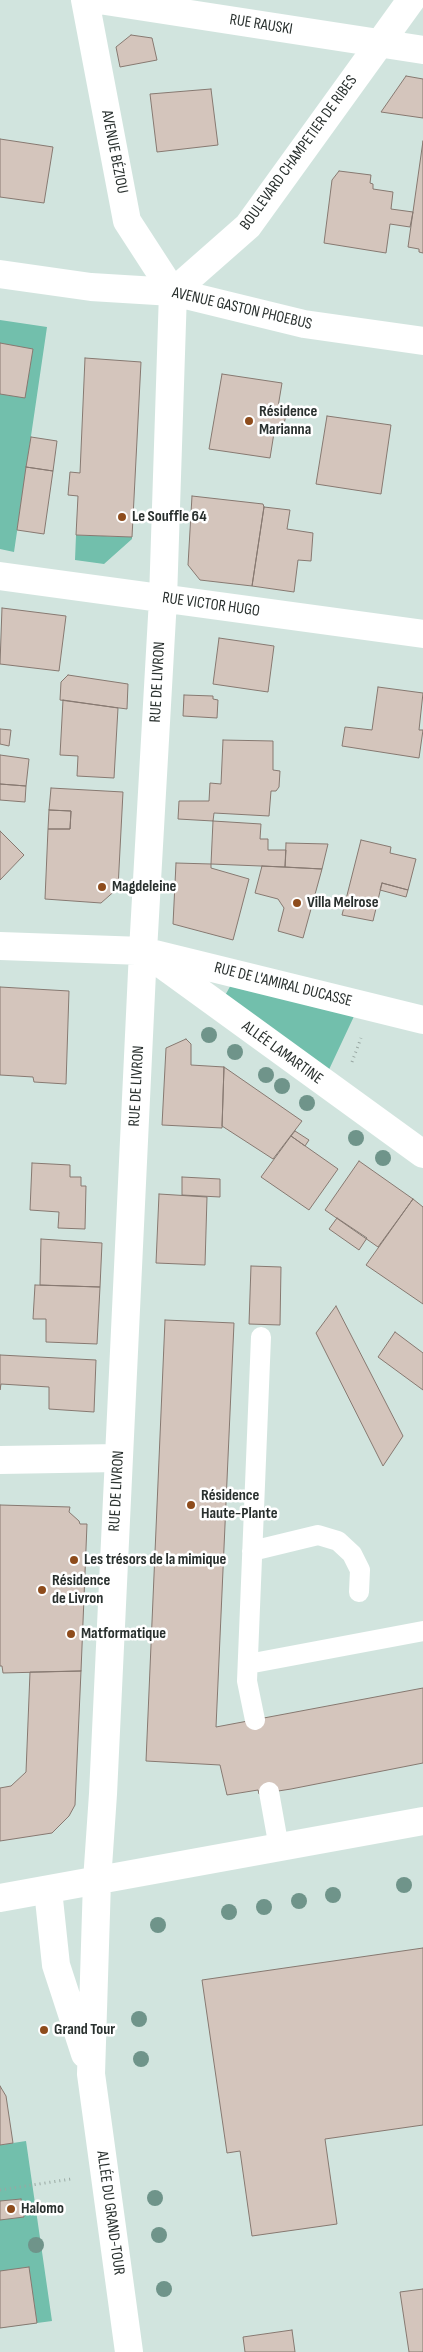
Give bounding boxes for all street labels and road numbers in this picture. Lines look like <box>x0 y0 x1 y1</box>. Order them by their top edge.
street label: RUE RAUSKI <box>228 11 294 39</box>
street label: BOULEVARD CHAMPETIER DE RIBES <box>236 72 362 234</box>
street label: AVENUE BÉZIOU <box>96 109 132 195</box>
street label: AVENUE GASTON PHOEBUS <box>170 284 314 334</box>
street label: RUE VICTOR HUGO <box>161 589 261 621</box>
street label: RUE DE LIVRON <box>146 641 170 723</box>
street label: RUE DE L'AMIRAL DUCASSE <box>212 959 354 1011</box>
street label: ALLÉE LAMARTINE <box>238 1017 326 1089</box>
street label: RUE DE LIVRON <box>125 1045 149 1127</box>
street label: RUE DE LIVRON <box>105 1450 129 1532</box>
street label: ALLÉE DU GRAND-TOUR <box>92 2150 128 2276</box>

